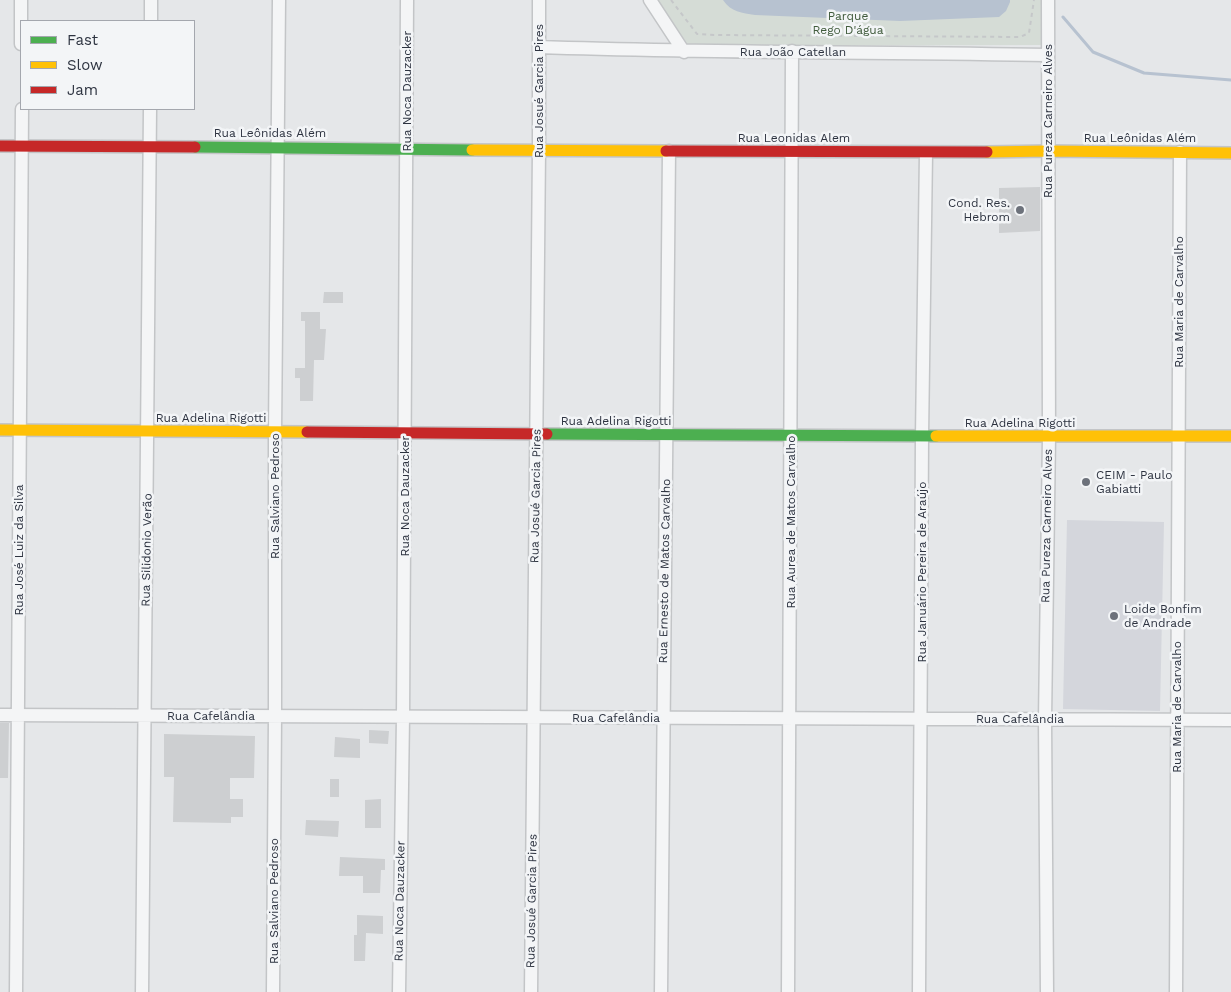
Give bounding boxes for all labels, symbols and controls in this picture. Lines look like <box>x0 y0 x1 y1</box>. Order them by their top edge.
park label: Parque Rego D'água <box>812 9 884 37</box>
legend <box>20 20 195 110</box>
street label: Rua Josué Garcia Pires <box>532 24 546 158</box>
text: Fast <box>67 31 98 49</box>
street label: Rua Noca Dauzacker <box>400 31 414 151</box>
street label: Rua Pureza Carneiro Alves <box>1041 44 1055 198</box>
street label: Rua João Catellan <box>740 45 846 59</box>
text: Slow <box>67 56 103 74</box>
text: Jam <box>67 81 98 99</box>
street label: Rua Leônidas Além <box>214 126 326 140</box>
street label: Rua Leonidas Alem <box>738 131 850 145</box>
street label: Rua Leônidas Além <box>1084 131 1196 145</box>
place label: Cond. Res. Hebrom <box>948 196 1010 224</box>
marker: Cond. Res. Hebrom <box>1014 204 1026 216</box>
street label: Rua Maria de Carvalho <box>1172 236 1186 368</box>
street label: Rua Adelina Rigotti <box>156 411 266 425</box>
street label: Rua Adelina Rigotti <box>561 414 671 428</box>
street label: Rua Adelina Rigotti <box>965 416 1075 430</box>
street label: Rua Josué Garcia Pires <box>528 429 544 563</box>
street label: Rua Salviano Pedroso <box>268 433 282 559</box>
street label: Rua Noca Dauzacker <box>398 436 412 556</box>
street label: Rua Aurea de Matos Carvalho <box>784 436 798 608</box>
street label: Rua Pureza Carneiro Alves <box>1038 449 1056 603</box>
place label: CEIM - Paulo Gabiatti <box>1096 468 1172 496</box>
marker: CEIM - Paulo Gabiatti <box>1080 476 1092 488</box>
street label: Rua Ernesto de Matos Carvalho <box>656 479 674 663</box>
street label: Rua Januário Pereira de Araújo <box>915 482 929 662</box>
street label: Rua José Luiz da Silva <box>12 484 26 616</box>
street label: Rua Silidonio Verão <box>139 493 155 607</box>
place label: Loide Bonfim de Andrade <box>1124 602 1202 630</box>
marker: Loide Bonfim de Andrade <box>1108 610 1120 622</box>
street label: Rua Maria de Carvalho <box>1170 641 1184 773</box>
street label: Rua Cafelândia <box>167 709 255 723</box>
street label: Rua Cafelândia <box>572 711 660 725</box>
street label: Rua Cafelândia <box>976 712 1064 726</box>
street label: Rua Josué Garcia Pires <box>524 834 540 968</box>
street label: Rua Salviano Pedroso <box>267 838 281 964</box>
street label: Rua Noca Dauzacker <box>392 840 408 962</box>

